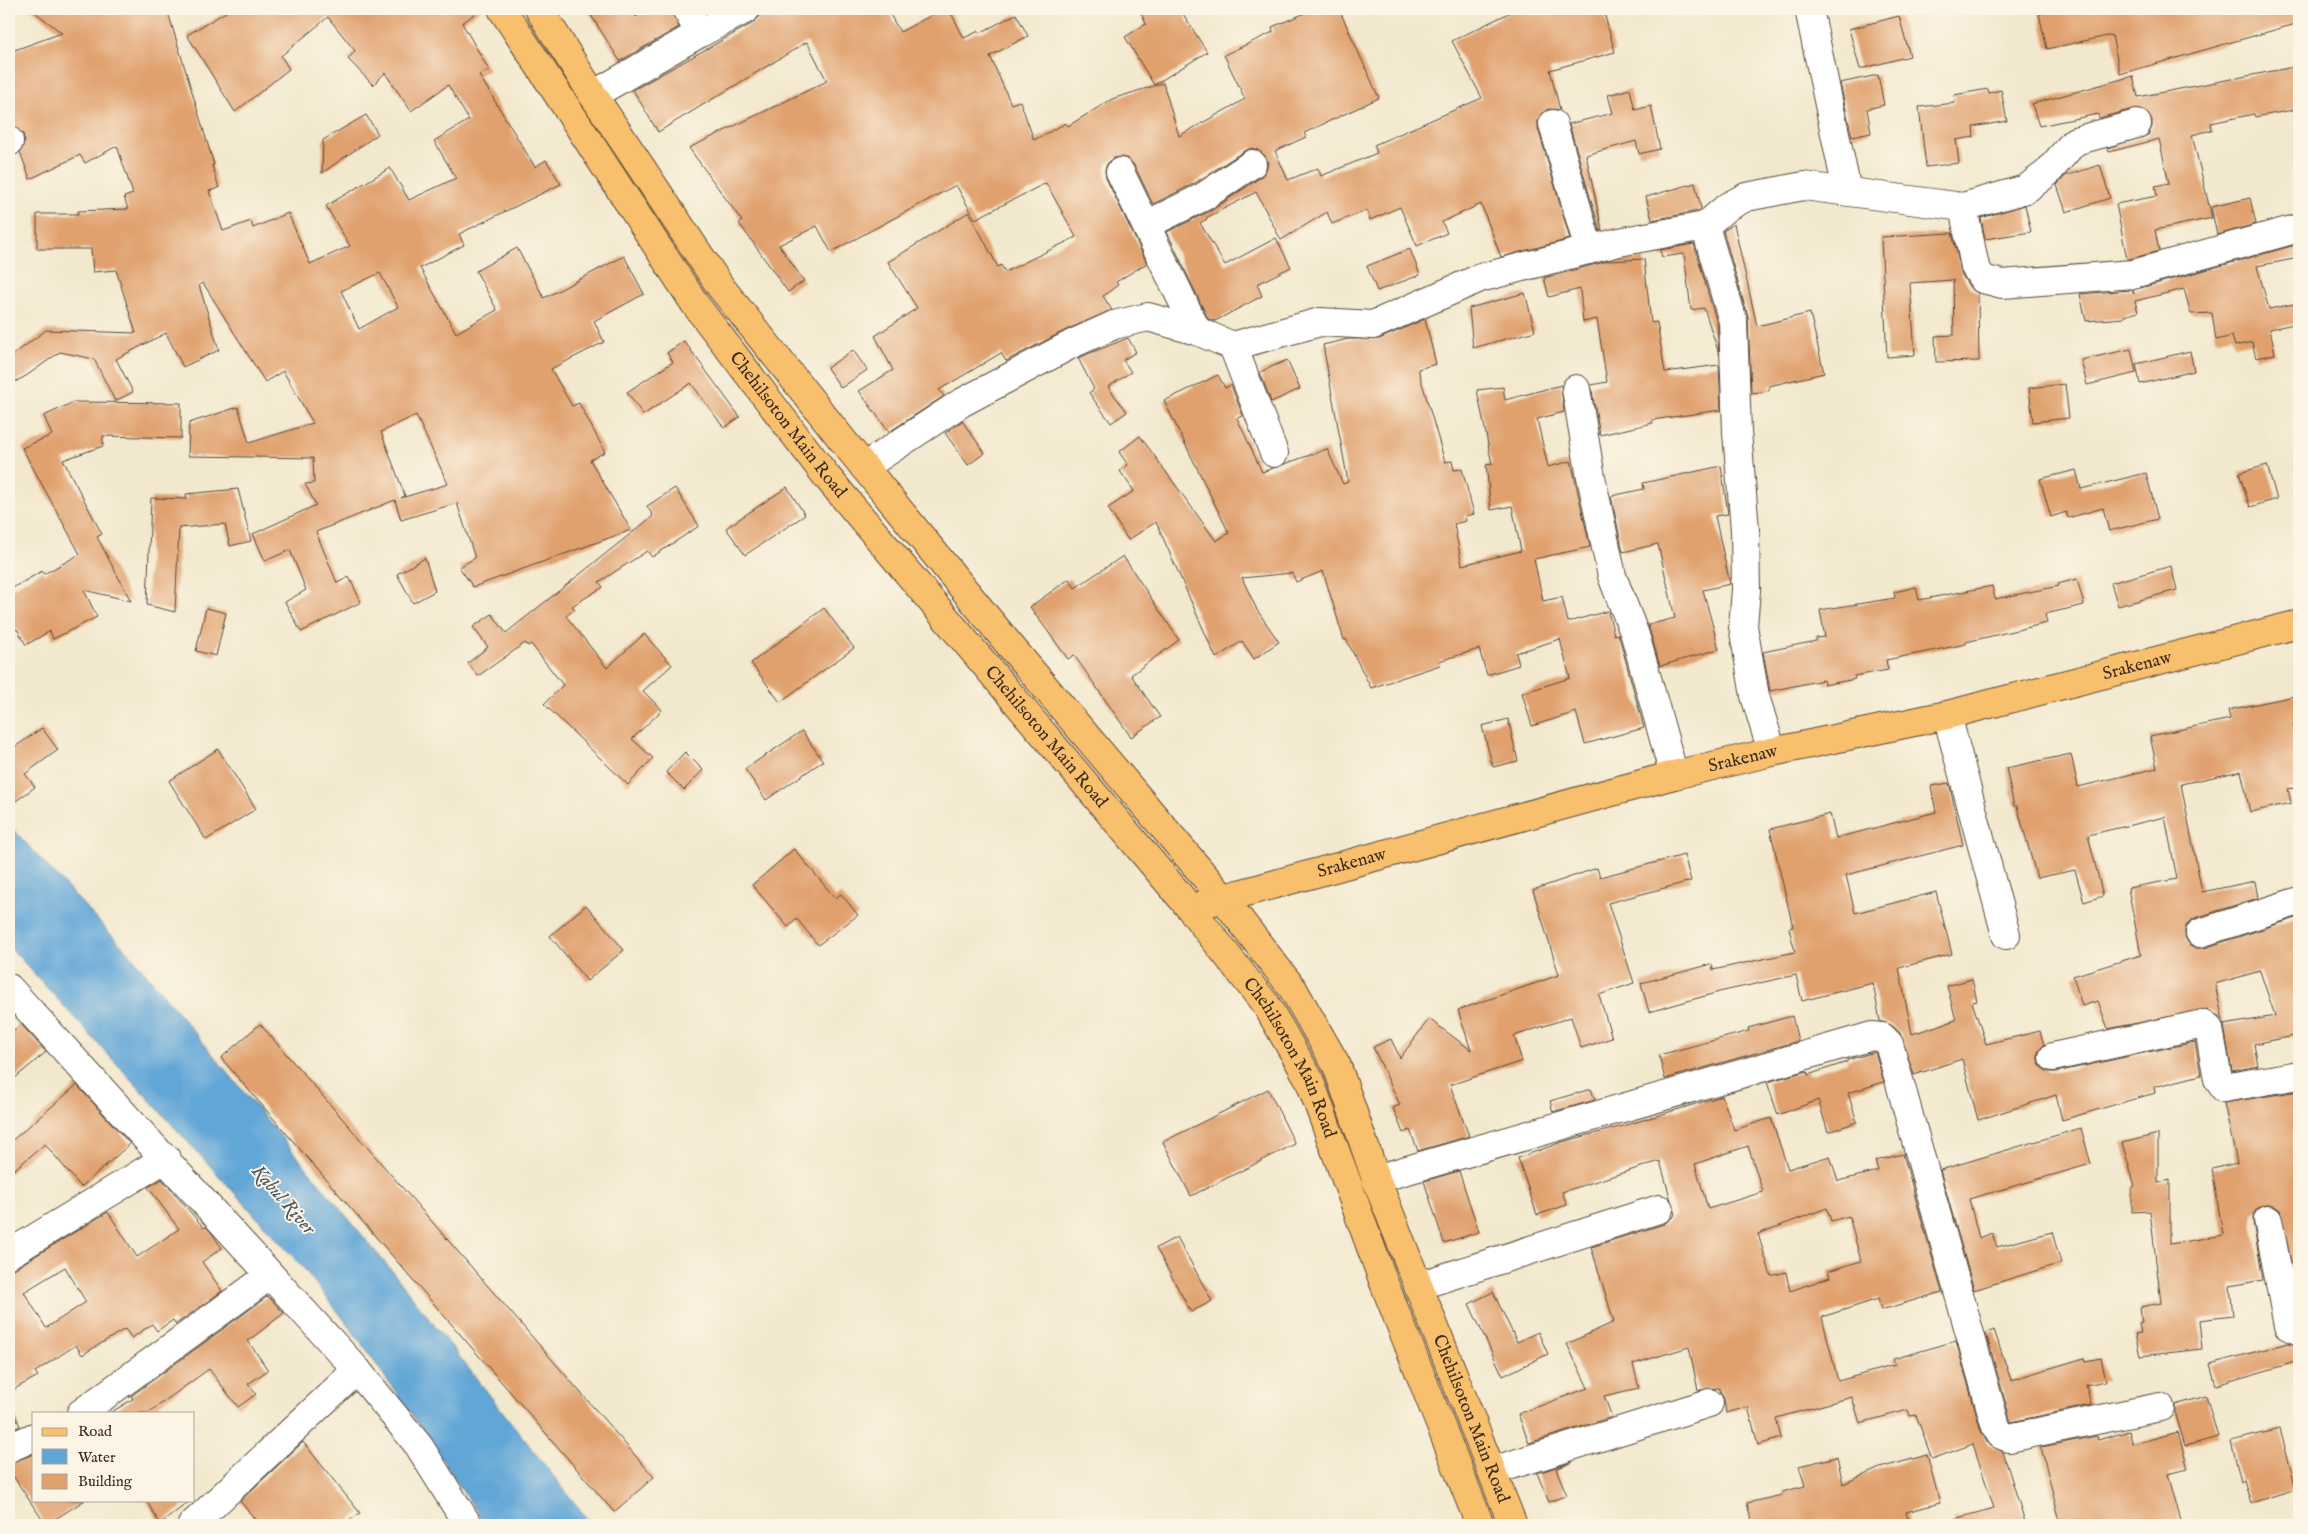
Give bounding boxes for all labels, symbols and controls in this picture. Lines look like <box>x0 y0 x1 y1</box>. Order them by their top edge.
street label: Chehilsoton Main Road <box>724 347 852 503</box>
street label: Srakenaw <box>2100 646 2175 686</box>
street label: Chehilsoton Main Road <box>979 661 1113 813</box>
street label: Srakenaw <box>1706 739 1781 778</box>
street label: Srakenaw <box>1315 842 1390 884</box>
street label: Chehilsoton Main Road <box>1238 973 1341 1142</box>
water label: Kabul River <box>245 1159 321 1241</box>
street label: Chehilsoton Main Road <box>1427 1331 1515 1507</box>
legend <box>32 1412 195 1502</box>
text: Road <box>78 1422 113 1441</box>
text: Water <box>78 1448 116 1467</box>
text: Building <box>78 1472 133 1491</box>

